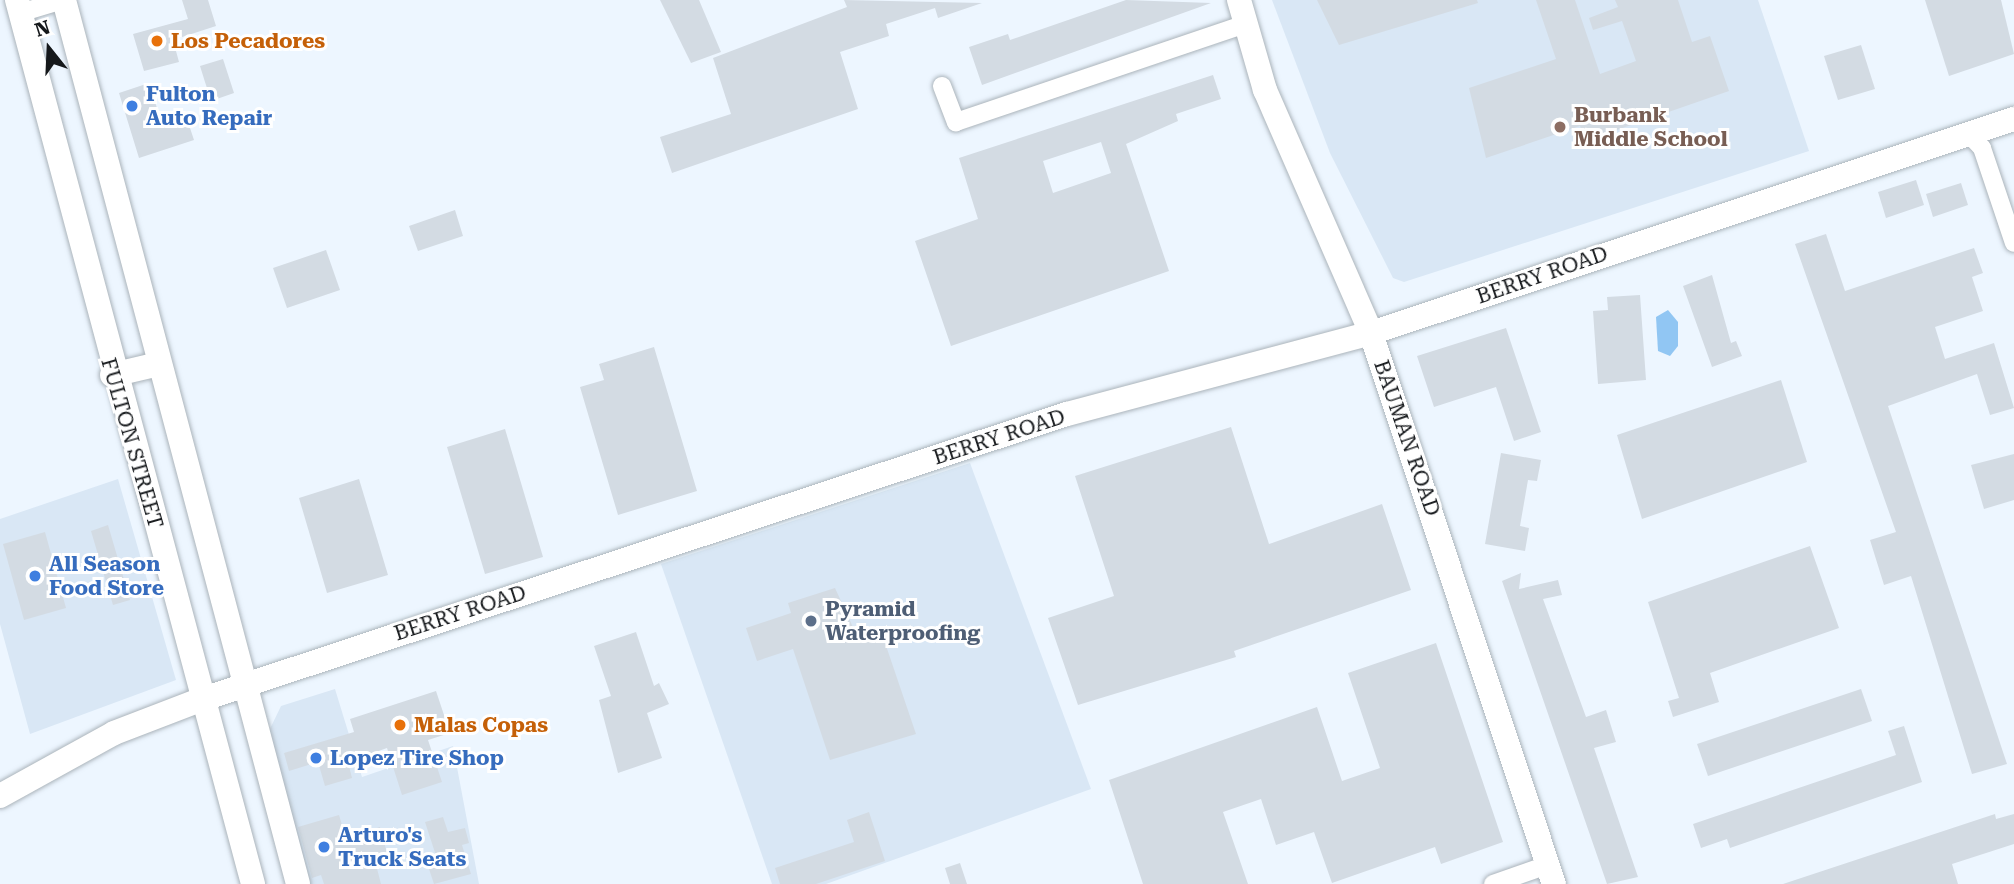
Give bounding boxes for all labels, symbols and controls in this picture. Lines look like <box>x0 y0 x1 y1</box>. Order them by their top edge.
north arrow <box>14 14 84 84</box>
text: N <box>32 15 53 42</box>
place label: Los Pecadores <box>171 28 325 54</box>
marker: Los Pecadores <box>149 33 165 49</box>
place label: Fulton Auto Repair <box>146 81 272 131</box>
marker: Fulton Auto Repair <box>124 98 140 114</box>
place label: Burbank Middle School <box>1574 102 1728 152</box>
marker: Burbank Middle School <box>1552 119 1568 135</box>
street label: BERRY ROAD <box>1473 241 1611 309</box>
street label: FULTON STREET <box>96 355 168 531</box>
street label: BAUMAN ROAD <box>1369 357 1445 519</box>
street label: BERRY ROAD <box>930 404 1068 470</box>
place label: All Season Food Store <box>49 551 164 601</box>
marker: All Season Food Store <box>27 568 43 584</box>
street label: BERRY ROAD <box>391 580 529 646</box>
place label: Pyramid Waterproofing <box>825 596 980 646</box>
marker: Pyramid Waterproofing <box>803 613 819 629</box>
place label: Malas Copas <box>414 712 548 738</box>
marker: Malas Copas <box>392 717 408 733</box>
place label: Lopez Tire Shop <box>330 745 504 771</box>
marker: Lopez Tire Shop <box>308 750 324 766</box>
place label: Arturo's Truck Seats <box>338 822 466 872</box>
marker: Arturo's Truck Seats <box>316 839 332 855</box>

